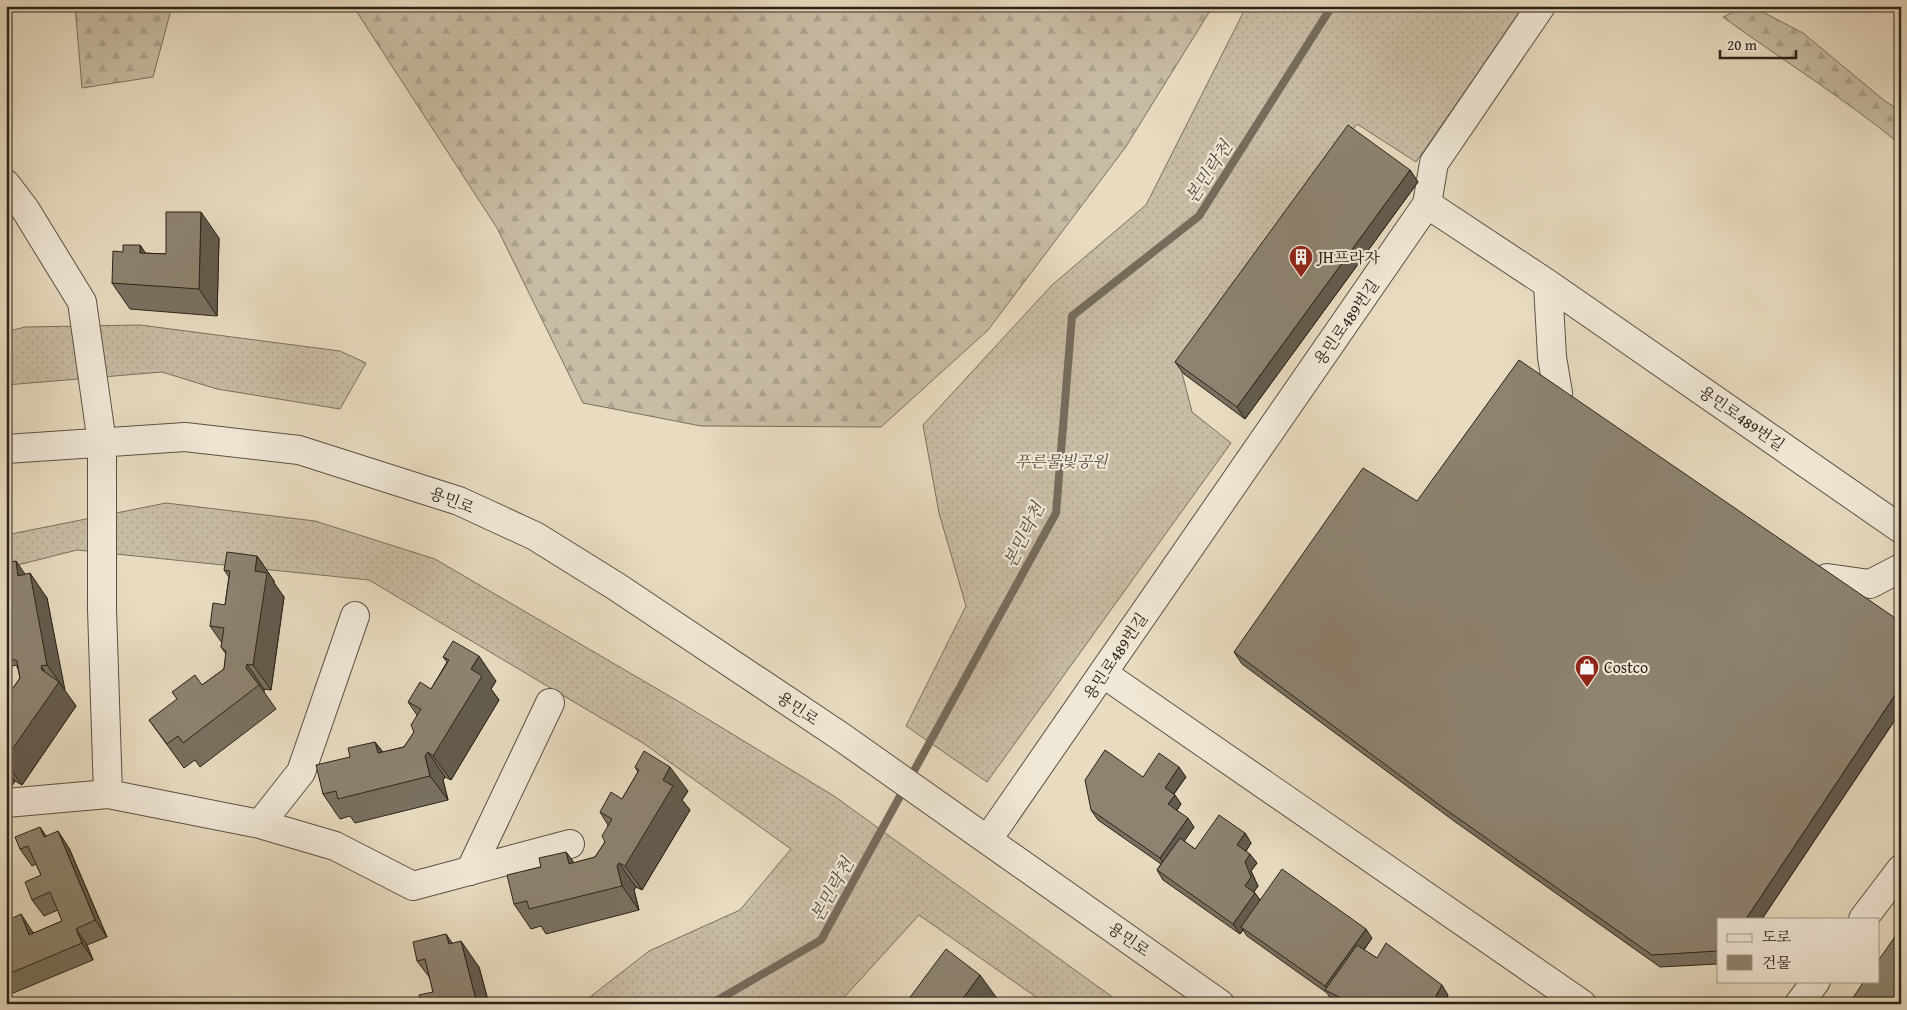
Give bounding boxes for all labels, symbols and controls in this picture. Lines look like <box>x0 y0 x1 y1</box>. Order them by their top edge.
scale bar <box>1720 28 1796 60</box>
text: 20 m <box>1727 34 1758 55</box>
water label: 본민락천 <box>1178 134 1240 208</box>
building icon: JH프라자 <box>1288 244 1314 278</box>
place label: JH프라자 <box>1316 245 1381 269</box>
street label: 용민로489번길 <box>1307 274 1385 370</box>
street label: 용민로489번길 <box>1694 379 1790 457</box>
park label: 푸른물빛공원 <box>1015 449 1109 473</box>
street label: 용민로 <box>426 480 478 520</box>
water label: 본민락천 <box>996 496 1052 572</box>
street label: 용민로489번길 <box>1077 608 1153 704</box>
shop icon: Costco <box>1574 654 1600 688</box>
place label: Costco <box>1604 655 1648 679</box>
street label: 용민로 <box>772 685 824 731</box>
water label: 본민락천 <box>803 851 861 927</box>
street label: 용민로 <box>1103 916 1155 962</box>
legend <box>1717 918 1880 982</box>
text: 도로 <box>1762 926 1791 947</box>
text: 건물 <box>1762 952 1791 973</box>

